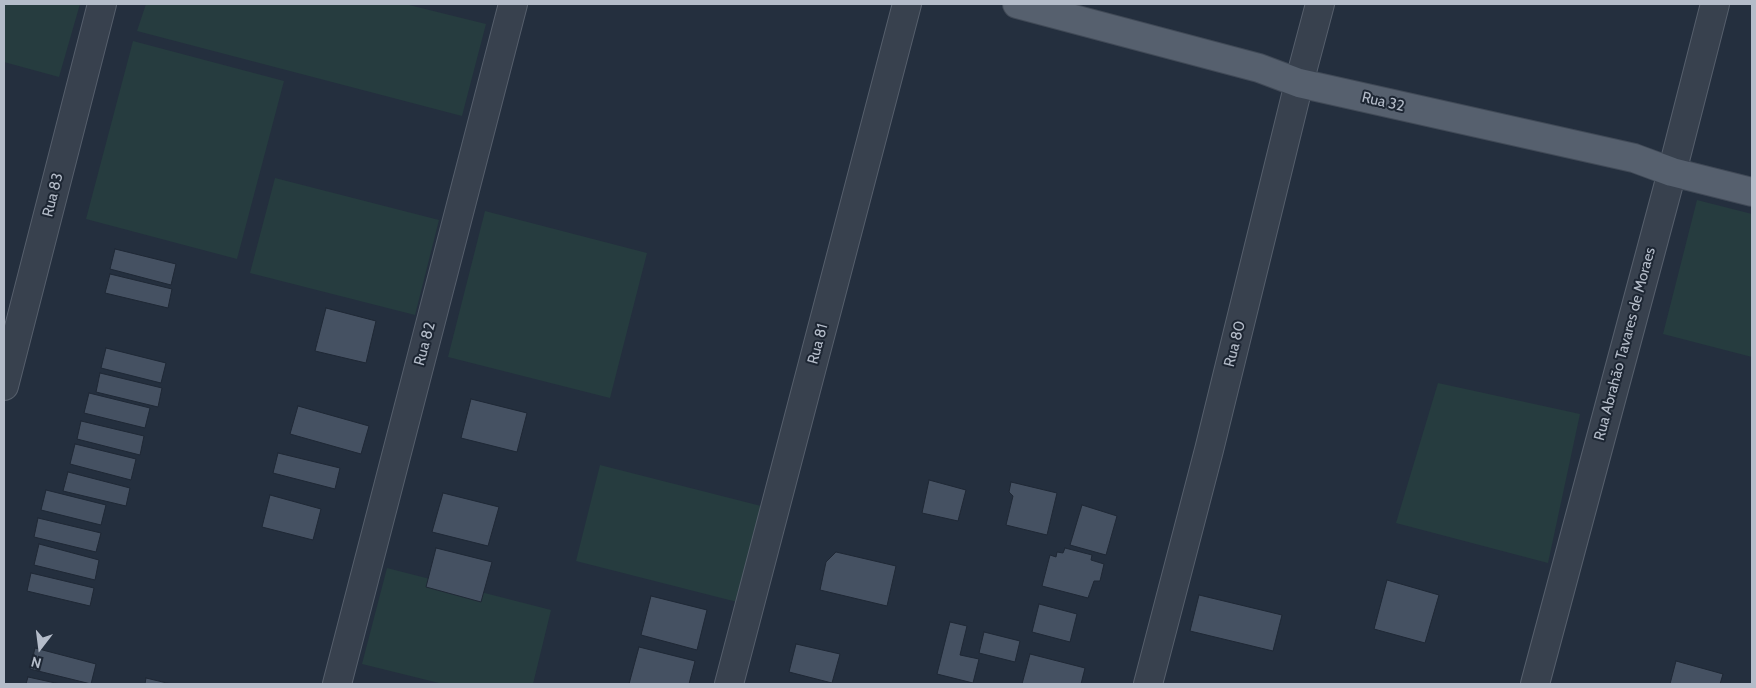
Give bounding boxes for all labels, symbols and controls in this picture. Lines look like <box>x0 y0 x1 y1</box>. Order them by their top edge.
street label: Rua 32 <box>1360 88 1406 116</box>
street label: Rua 83 <box>39 171 67 219</box>
street label: Rua Abrahão Tavares de Moraes <box>1591 245 1659 443</box>
street label: Rua 80 <box>1221 319 1249 369</box>
street label: Rua 82 <box>411 320 439 368</box>
street label: Rua 81 <box>804 322 832 366</box>
north arrow <box>15 623 65 673</box>
text: N <box>29 653 43 672</box>

